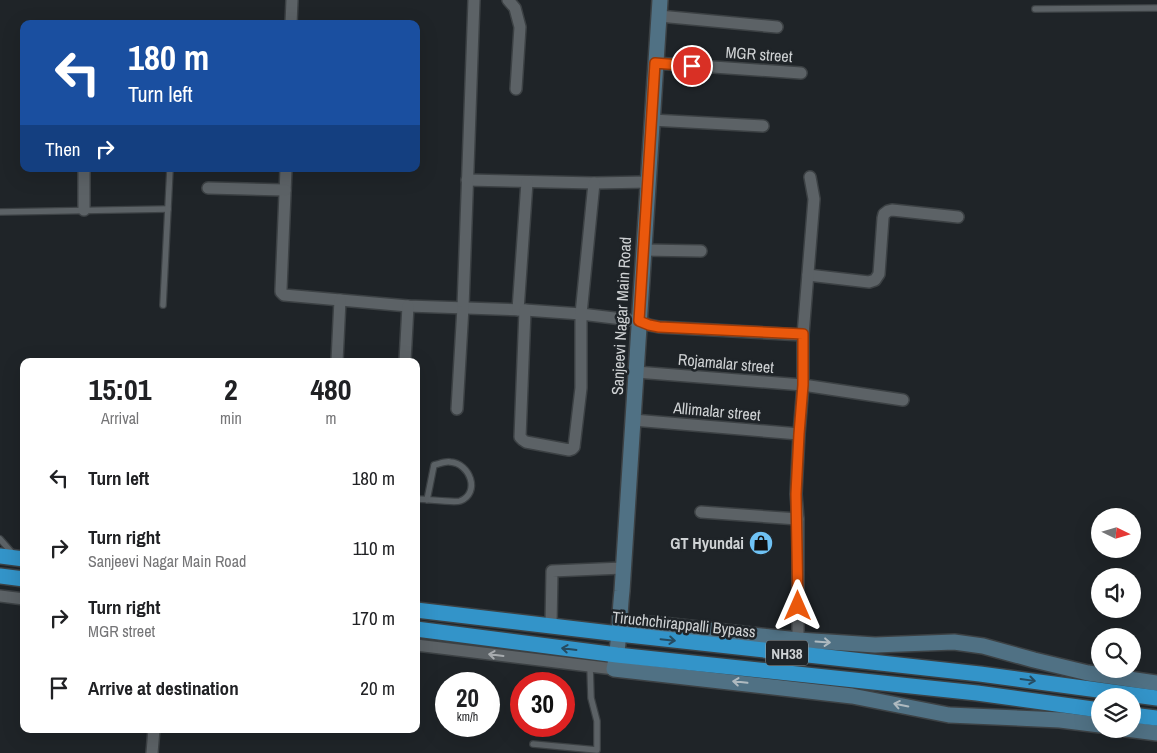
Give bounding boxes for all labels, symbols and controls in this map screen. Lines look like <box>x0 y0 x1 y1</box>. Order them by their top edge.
text: 180 m <box>128 34 209 81</box>
icon: left <box>45 40 110 105</box>
street label: MGR street <box>725 41 794 67</box>
pin <box>671 45 713 87</box>
icon: arrive <box>678 52 706 80</box>
text: Turn left <box>128 79 193 109</box>
icon: right <box>91 135 119 163</box>
text: Then <box>45 136 81 162</box>
street label: Sanjeevi Nagar Main Road <box>606 236 636 396</box>
street label: Rojamalar street <box>677 348 775 378</box>
text: 15:01 <box>89 369 151 409</box>
text: 2 <box>224 369 238 409</box>
text: 480 <box>310 369 351 409</box>
street label: Allimalar street <box>671 396 762 426</box>
text: Arrival <box>101 407 139 429</box>
text: min <box>220 407 242 429</box>
text: m <box>325 407 336 429</box>
icon: left <box>45 464 73 492</box>
text: Turn left <box>88 465 149 491</box>
text: 180 m <box>352 465 395 491</box>
north arrow <box>1091 508 1141 558</box>
map controls <box>1091 508 1141 738</box>
text: Turn right <box>88 524 160 550</box>
shop icon: GT Hyundai <box>748 530 774 556</box>
place label: GT Hyundai <box>670 532 744 554</box>
icon: right <box>45 534 73 562</box>
text: 110 m <box>353 535 395 561</box>
text: Sanjeevi Nagar Main Road <box>88 550 246 572</box>
button: sound <box>1091 568 1141 618</box>
position arrow <box>771 579 823 631</box>
text: Turn right <box>88 594 160 620</box>
icon: right <box>45 604 73 632</box>
text: 170 m <box>352 605 395 631</box>
street label: Tiruchchirappalli Bypass <box>611 606 757 642</box>
text: MGR street <box>88 620 155 642</box>
button: search <box>1091 628 1141 678</box>
one-way arrow <box>659 635 675 645</box>
one-way arrow <box>815 637 831 646</box>
road number: NH38 <box>766 640 808 666</box>
one-way arrow <box>561 644 577 654</box>
one-way arrow <box>489 650 505 660</box>
speed limit sign: 30 <box>510 672 575 737</box>
icon: arrive <box>45 674 73 702</box>
text: Arrive at destination <box>88 675 239 701</box>
text: 20 m <box>360 675 395 701</box>
one-way arrow <box>1020 676 1036 686</box>
one-way arrow <box>732 677 748 687</box>
text: 20 <box>456 681 479 715</box>
button: layers <box>1091 688 1141 738</box>
one-way arrow <box>893 700 909 709</box>
text: km/h <box>457 709 478 725</box>

